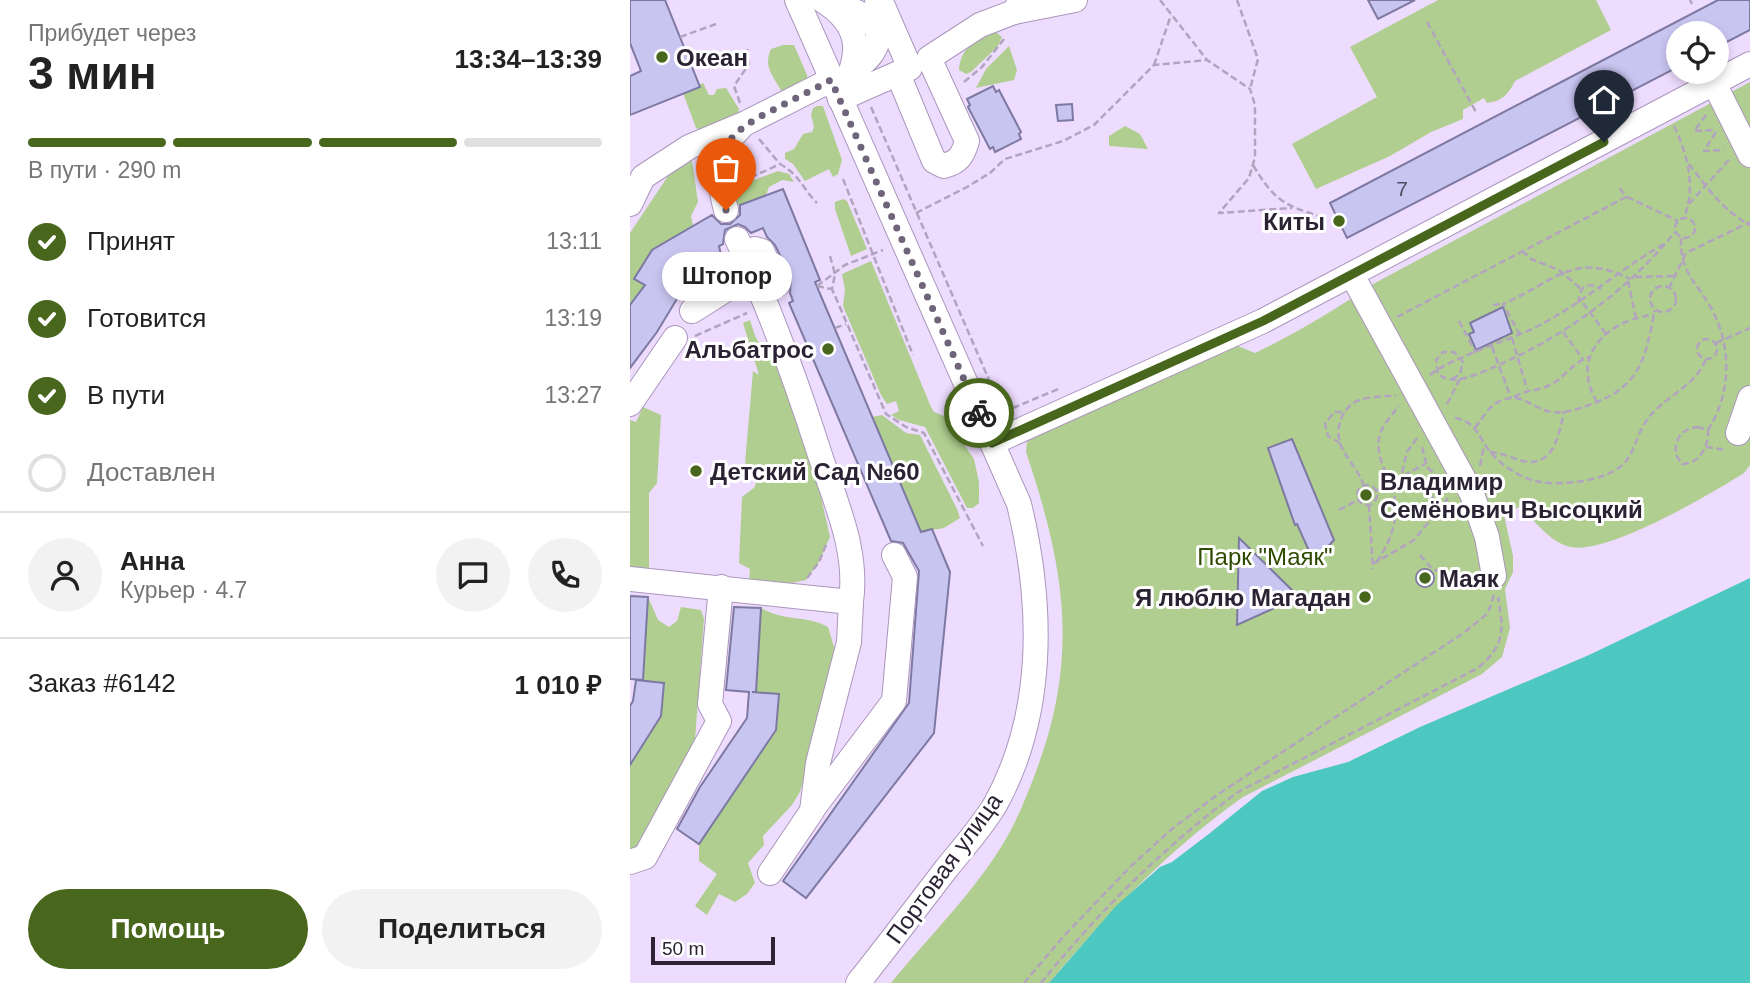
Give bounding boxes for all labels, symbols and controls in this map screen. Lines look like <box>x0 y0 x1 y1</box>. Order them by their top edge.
text: Прибудет через <box>28 20 196 46</box>
map controls <box>1666 21 1729 84</box>
button: locate <box>1666 21 1729 84</box>
text: 13:34–13:39 <box>455 44 602 74</box>
place label: Океан <box>676 44 748 71</box>
text: 3 мин <box>28 47 156 99</box>
marker: Океан <box>654 49 670 65</box>
pin <box>1574 70 1634 142</box>
icon: home <box>1585 81 1623 119</box>
pin <box>696 138 756 210</box>
icon: bag <box>707 149 745 187</box>
text: В пути · 290 m <box>28 157 181 183</box>
house number: 7 <box>1396 177 1408 200</box>
place label: Киты <box>1263 208 1325 235</box>
marker: Киты <box>1331 213 1347 229</box>
icon: check <box>28 223 66 261</box>
text: Принят <box>87 226 175 256</box>
text: 13:11 <box>546 228 602 254</box>
callout: Штопор <box>661 252 791 301</box>
text: Штопор <box>682 263 772 289</box>
icon: check <box>28 300 66 338</box>
text: Готовится <box>87 303 206 333</box>
text: 13:19 <box>544 305 602 331</box>
place label: Альбатрос <box>684 336 814 363</box>
marker: Альбатрос <box>820 341 836 357</box>
icon: check <box>28 377 66 415</box>
courier <box>944 378 1014 448</box>
text: В пути <box>87 380 165 410</box>
text: 13:27 <box>544 382 602 408</box>
icon: bike <box>960 394 998 432</box>
text: Доставлен <box>87 457 216 487</box>
place label: Детский Сад №60 <box>710 458 920 485</box>
marker: Детский Сад №60 <box>688 463 704 479</box>
place label: Владимир Семёнович Высоцкий <box>1380 468 1643 523</box>
marker: Владимир Семёнович Высоцкий <box>1358 487 1374 503</box>
button: person <box>28 538 102 612</box>
button: chat <box>436 538 510 612</box>
button: phone <box>528 538 602 612</box>
park label: Парк "Маяк" <box>1197 543 1333 570</box>
text: Анна <box>120 546 185 576</box>
place label: Маяк <box>1439 565 1500 592</box>
marker: Маяк <box>1417 570 1433 586</box>
text: Курьер · 4.7 <box>120 577 247 603</box>
place label: Я люблю Магадан <box>1135 584 1351 611</box>
marker: Я люблю Магадан <box>1357 589 1373 605</box>
text: Заказ #6142 <box>28 668 176 698</box>
text: 1 010 ₽ <box>515 670 602 700</box>
street label: Портовая улица <box>880 787 1008 948</box>
button: Помощь <box>28 889 308 969</box>
button: Поделиться <box>322 889 602 969</box>
scale bar <box>651 934 775 966</box>
text: 50 m <box>662 938 704 959</box>

